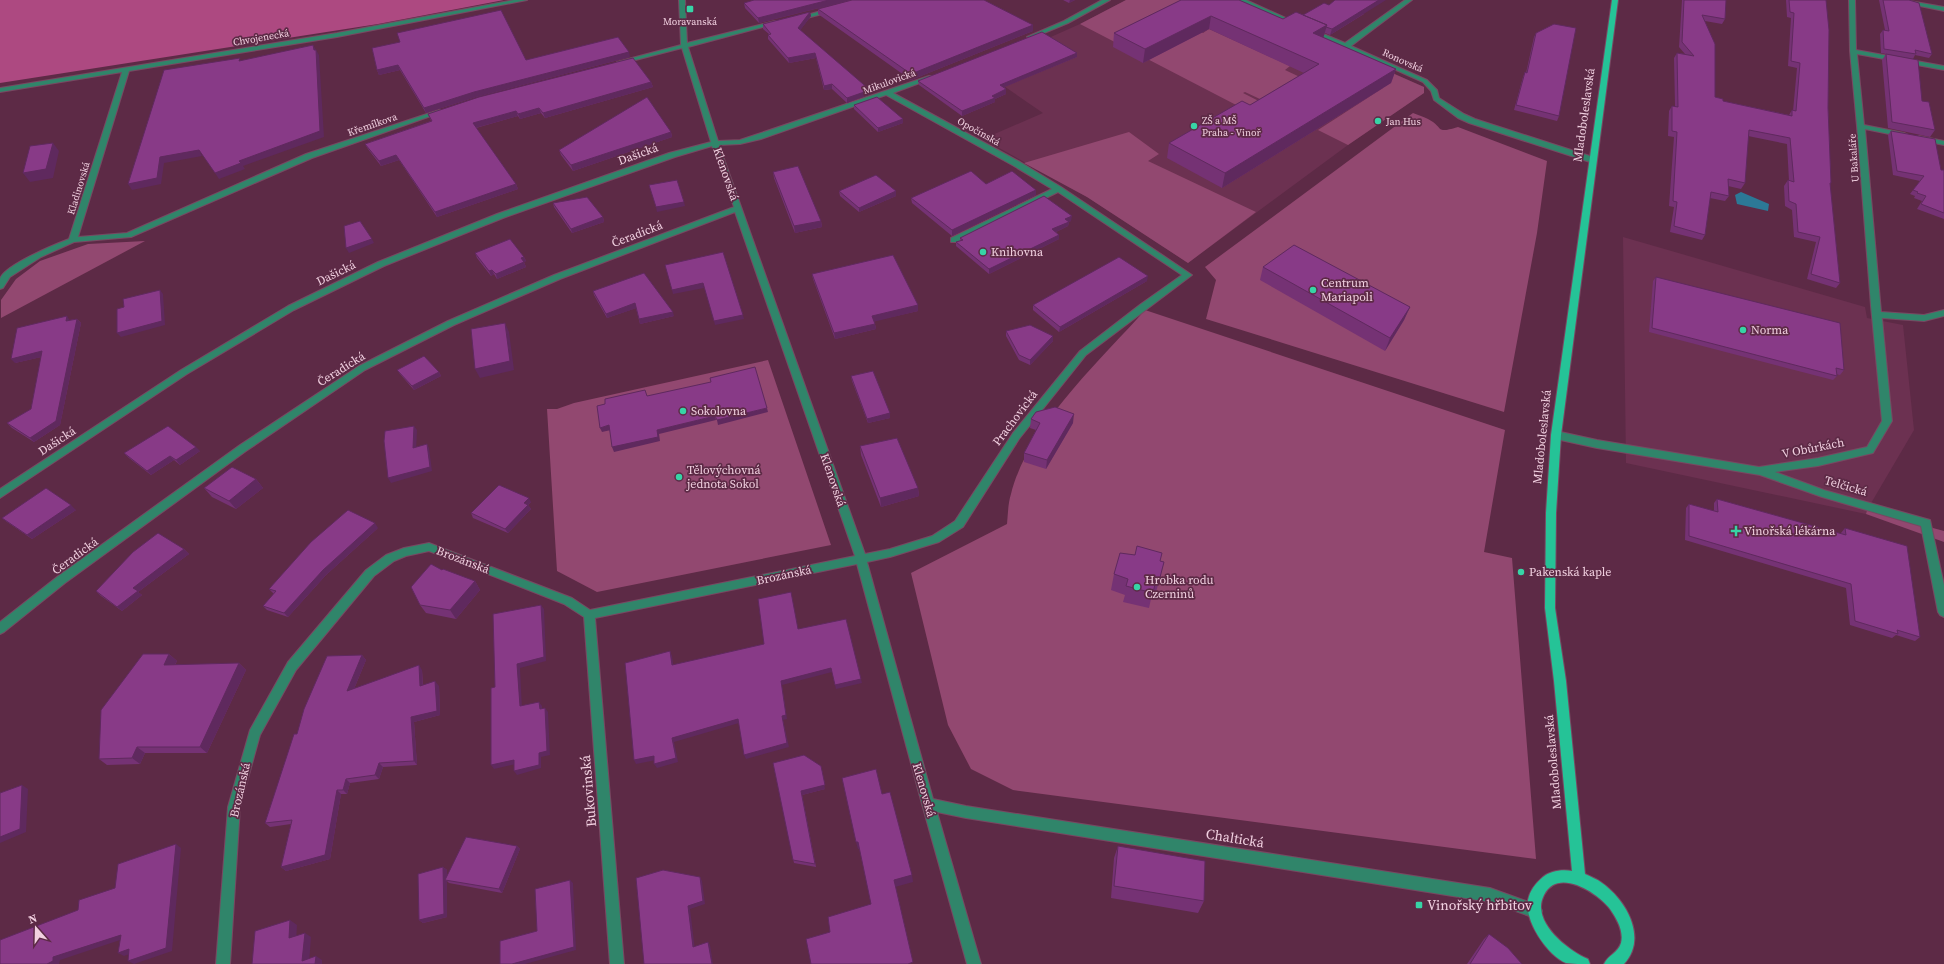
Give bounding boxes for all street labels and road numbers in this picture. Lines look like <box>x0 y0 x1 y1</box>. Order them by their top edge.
street label: Chvojenecká <box>232 26 291 49</box>
street label: Ronovská <box>1380 46 1426 76</box>
street label: Mikulovická <box>861 66 918 97</box>
street label: Mladoboleslavská <box>1569 66 1599 163</box>
street label: Křemílkova <box>346 110 400 139</box>
street label: Opočínská <box>955 114 1003 149</box>
street label: U Bakaláře <box>1845 133 1862 183</box>
street label: Dašická <box>616 139 661 169</box>
street label: Klenovská <box>709 145 743 204</box>
street label: Kladinovská <box>64 159 93 216</box>
street label: Čeradická <box>609 217 666 251</box>
street label: Dašická <box>314 256 359 289</box>
street label: Čeradická <box>314 348 369 390</box>
street label: Prachovická <box>989 386 1042 449</box>
street label: Mladoboleslavská <box>1529 388 1555 485</box>
street label: Dašická <box>35 422 80 459</box>
street label: V Obůrkách <box>1780 434 1846 462</box>
street label: Klenovská <box>816 451 850 510</box>
street label: Telčická <box>1823 472 1870 500</box>
street label: Čeradická <box>49 533 102 578</box>
street label: Brozánská <box>434 543 493 578</box>
street label: Brozánská <box>755 561 814 589</box>
street label: Mladoboleslavská <box>1541 713 1565 810</box>
street label: Bukovinská <box>575 753 601 828</box>
street label: Brozánská <box>226 760 254 819</box>
street label: Klenovská <box>909 761 940 820</box>
street label: Chaltická <box>1204 824 1266 853</box>

